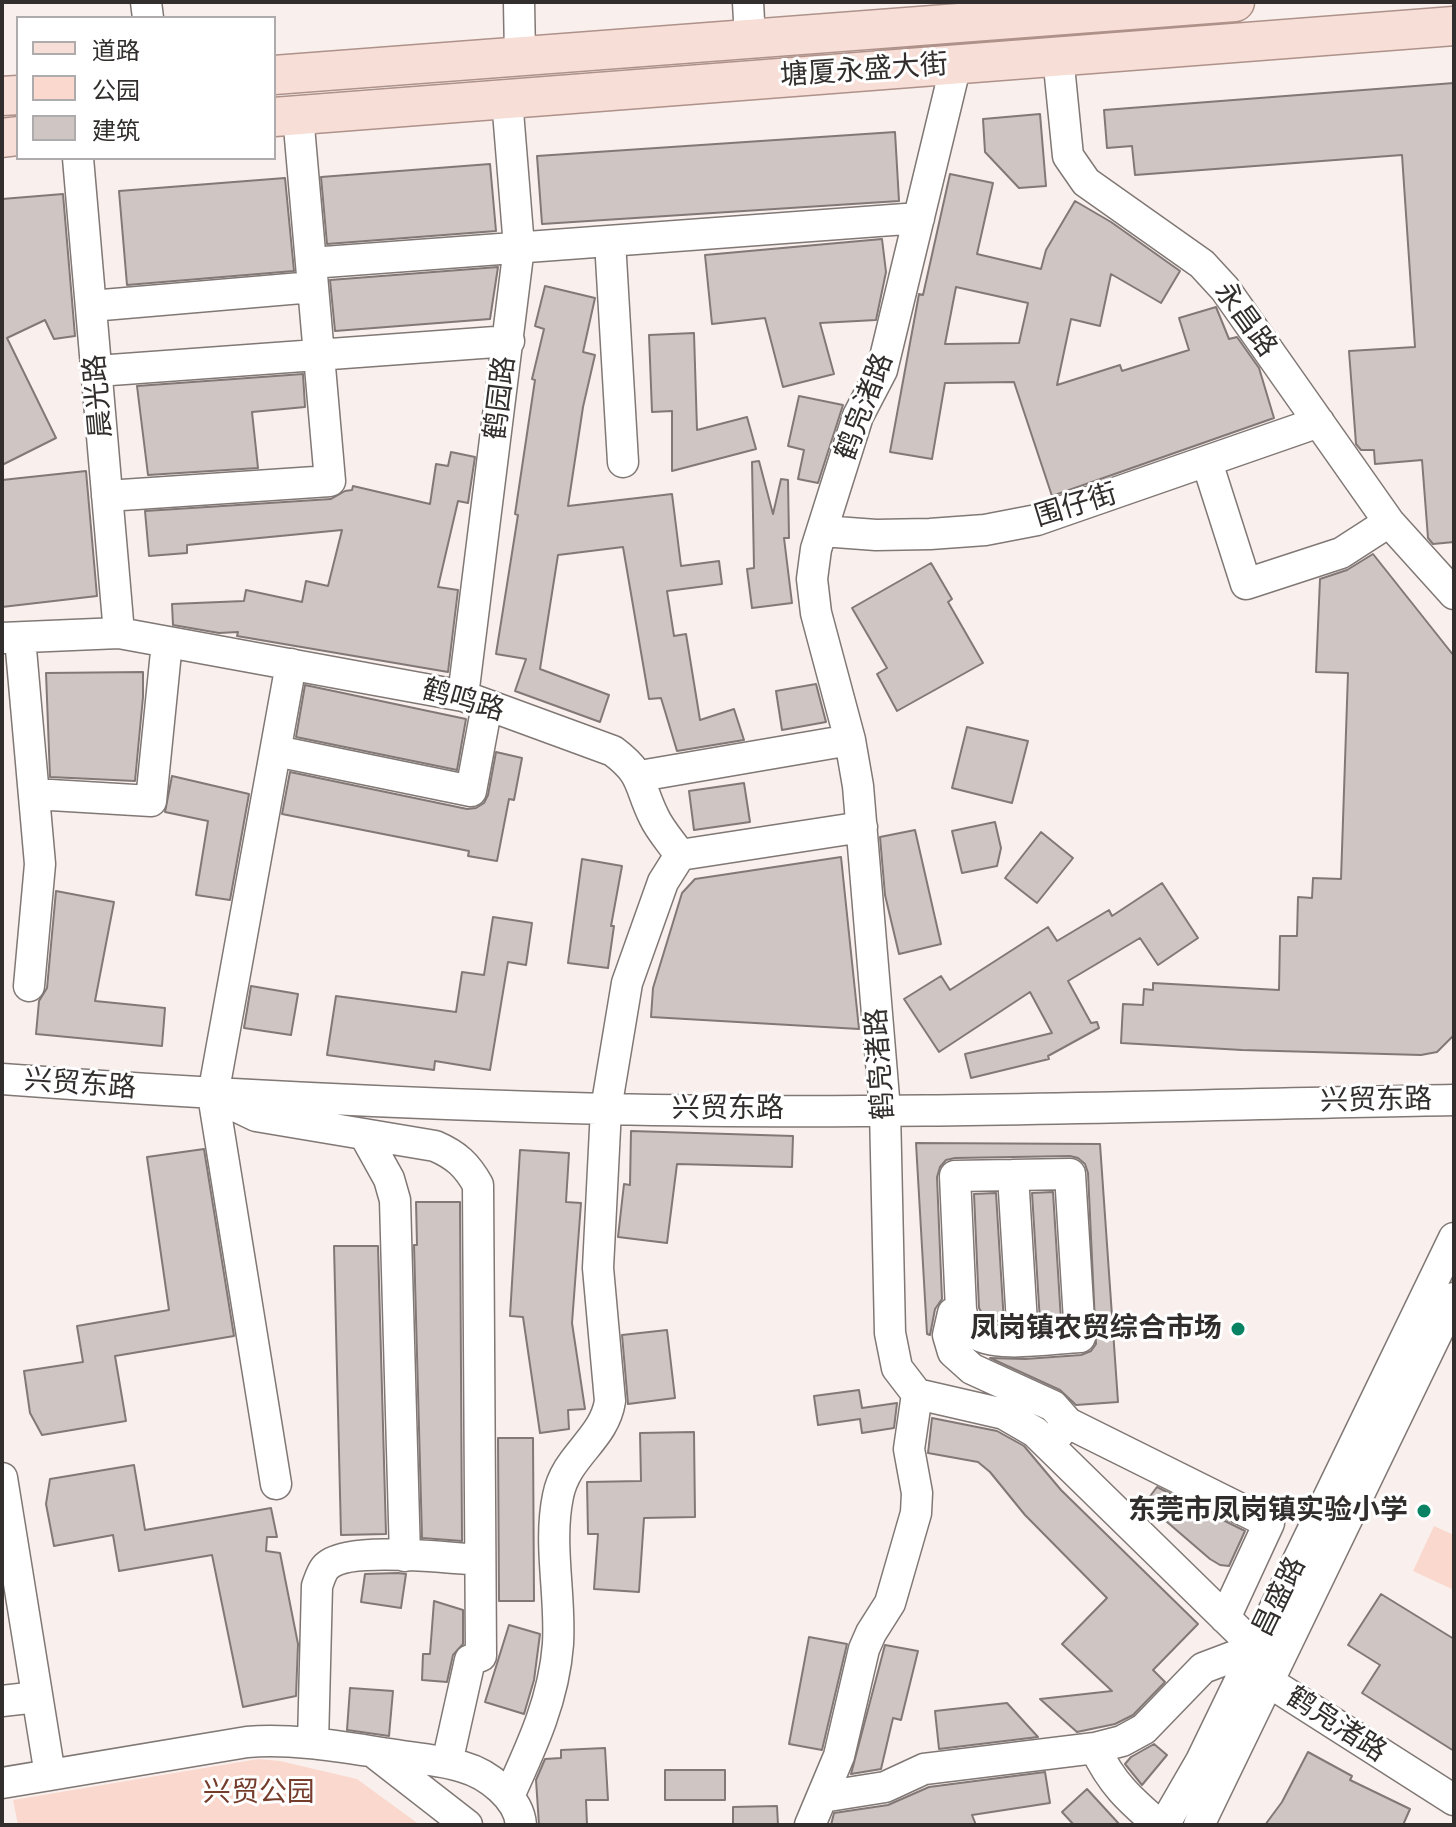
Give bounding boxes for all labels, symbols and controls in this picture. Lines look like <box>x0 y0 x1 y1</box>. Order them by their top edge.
legend <box>16 16 276 160</box>
text: 道路 <box>92 37 140 64</box>
street label: 塘厦永盛大街 <box>779 48 949 94</box>
text: 公园 <box>92 77 140 104</box>
text: 建筑 <box>92 117 140 144</box>
street label: 永昌路 <box>1207 276 1283 364</box>
street label: 鹤凫渚路 <box>829 349 901 465</box>
street label: 晨光路 <box>79 353 119 439</box>
street label: 鹤园路 <box>479 354 523 442</box>
street label: 围仔街 <box>1031 478 1121 534</box>
street label: 鹤鸣路 <box>418 673 508 729</box>
street label: 鹤凫渚路 <box>860 1007 902 1121</box>
street label: 兴贸东路 <box>23 1064 137 1106</box>
street label: 兴贸东路 <box>1320 1083 1432 1119</box>
street label: 兴贸东路 <box>672 1092 784 1126</box>
place label: 凤岗镇农贸综合市场 <box>970 1312 1222 1346</box>
marker: 凤岗镇农贸综合市场 <box>1229 1320 1247 1338</box>
place label: 东莞市凤岗镇实验小学 <box>1128 1494 1408 1528</box>
marker: 东莞市凤岗镇实验小学 <box>1415 1502 1433 1520</box>
street label: 昌盛路 <box>1246 1552 1314 1642</box>
street label: 鹤凫渚路 <box>1280 1680 1392 1770</box>
park label: 兴贸公园 <box>203 1776 315 1810</box>

